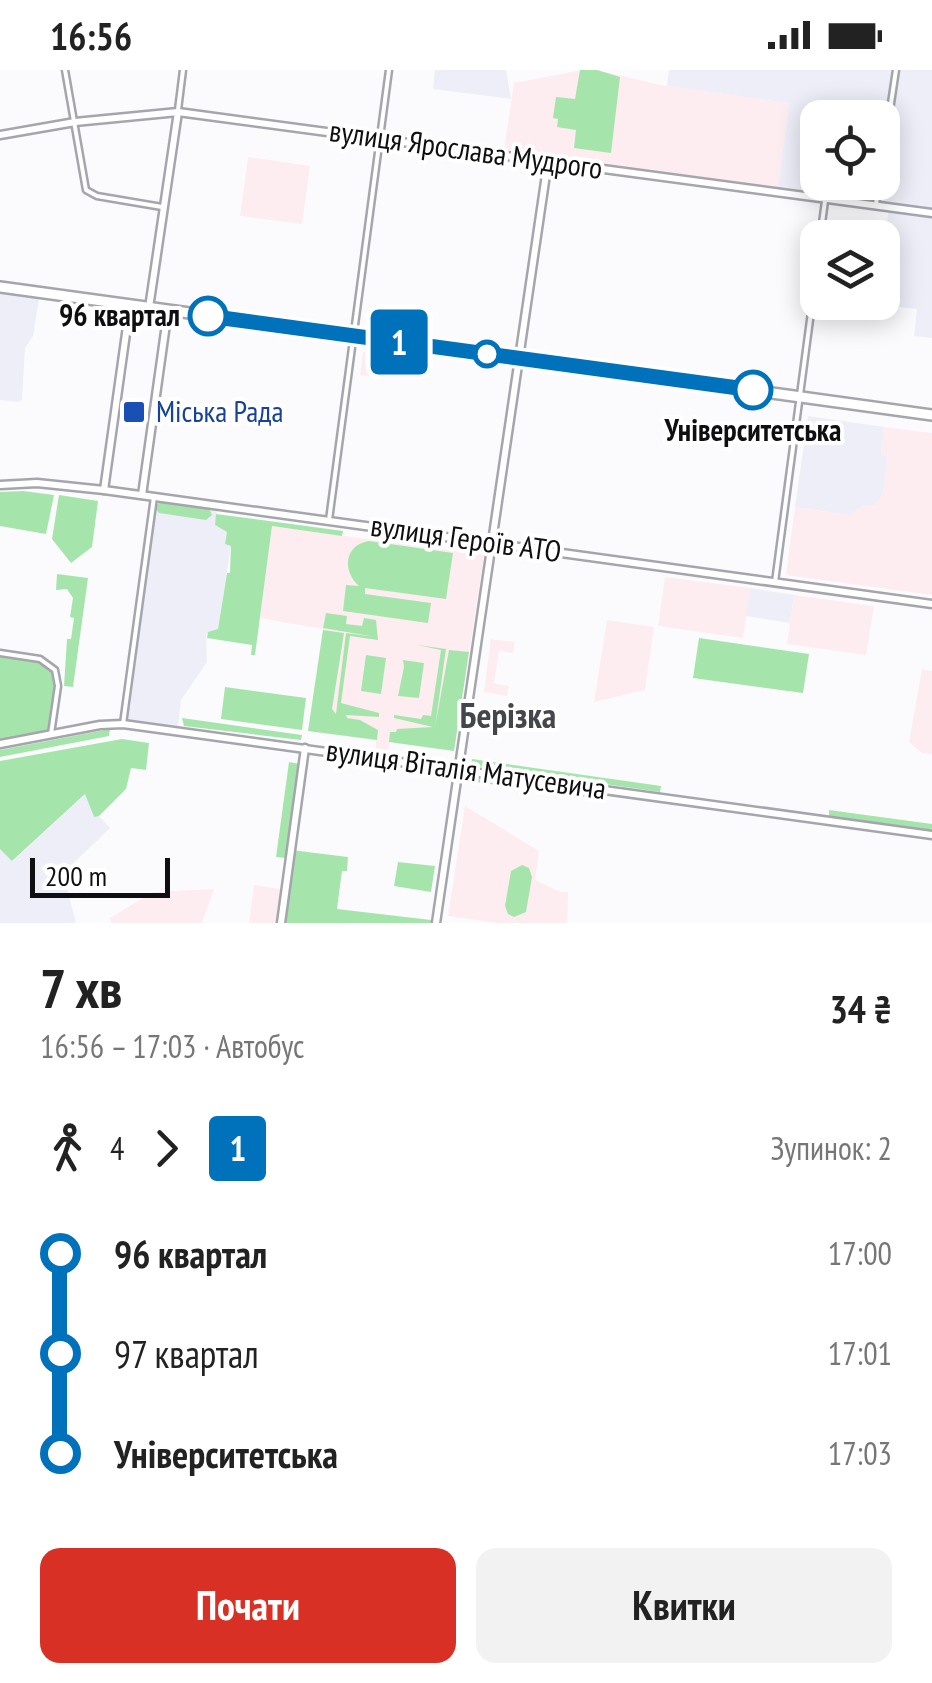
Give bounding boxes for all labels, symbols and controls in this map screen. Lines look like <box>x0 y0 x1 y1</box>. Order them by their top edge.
text: 16:56 <box>50 11 132 60</box>
map controls <box>800 100 900 320</box>
button: locate <box>800 100 900 200</box>
street label: вулиця Ярослава Мудрого <box>327 110 605 187</box>
button: layers <box>800 220 900 320</box>
place label: 96 квартал <box>59 295 180 334</box>
marker: 96 квартал <box>189 297 227 335</box>
line badge: 1 <box>366 310 432 374</box>
text: 1 <box>391 319 407 365</box>
unlabelled marker <box>474 341 500 367</box>
marker: Університетська <box>734 371 772 409</box>
place label: Міська Рада <box>156 391 284 430</box>
marker: Міська Рада <box>121 399 147 425</box>
place label: Університетська <box>664 410 841 449</box>
street label: вулиця Героїв АТО <box>368 505 564 570</box>
district label: Берізка <box>460 692 556 738</box>
street label: вулиця Віталія Матусевича <box>324 730 609 807</box>
scale bar <box>30 853 170 898</box>
text: 200 m <box>45 857 107 894</box>
text: 7 хв <box>40 952 122 1023</box>
text: 34 ₴ <box>830 984 892 1033</box>
text: 16:56 – 17:03 · Автобус <box>40 1025 304 1067</box>
icon: walk <box>40 1121 95 1176</box>
icon: forward <box>139 1121 194 1176</box>
text: 1 <box>229 1125 246 1171</box>
text: 4 <box>110 1127 124 1169</box>
text: Зупинок: 2 <box>770 1127 892 1169</box>
text: 96 квартал <box>114 1229 267 1278</box>
text: 17:00 <box>828 1232 892 1274</box>
text: 97 квартал <box>114 1329 259 1378</box>
text: 17:01 <box>828 1332 892 1374</box>
text: Університетська <box>114 1429 338 1478</box>
text: 17:03 <box>828 1432 892 1474</box>
button: Почати <box>40 1548 456 1663</box>
button: Квитки <box>476 1548 892 1663</box>

